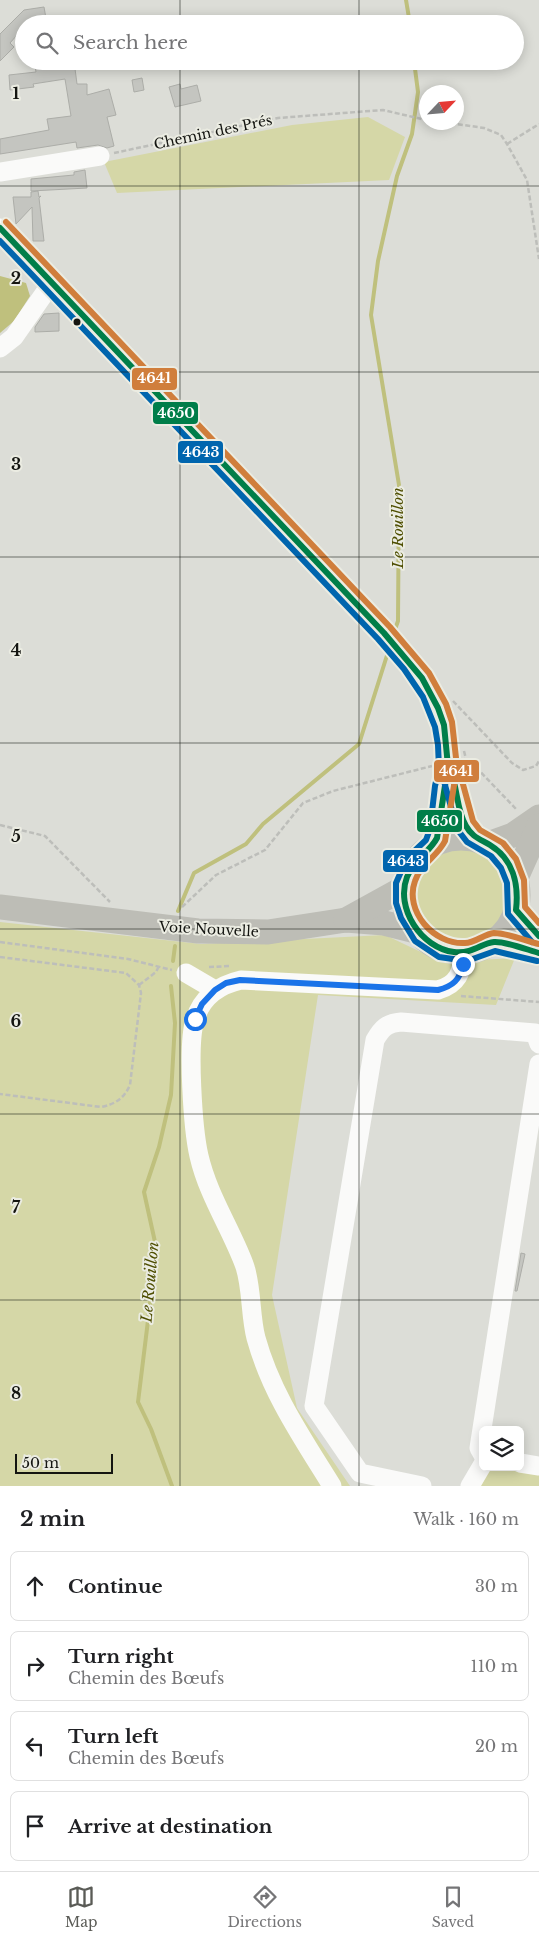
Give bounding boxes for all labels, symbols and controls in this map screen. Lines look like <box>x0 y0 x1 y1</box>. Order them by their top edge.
search box <box>15 15 524 70</box>
icon: search <box>33 29 61 57</box>
text: Search here <box>73 31 188 54</box>
text: 1 <box>13 83 20 103</box>
north arrow <box>419 85 464 130</box>
street label: Chemin des Prés <box>152 111 274 153</box>
text: 2 <box>11 268 21 288</box>
unlabelled marker <box>72 317 82 327</box>
line badge: 4641 <box>131 367 178 391</box>
text: 4641 <box>137 369 171 387</box>
line badge: 4650 <box>152 401 199 425</box>
text: 4650 <box>157 404 195 422</box>
line badge: 4643 <box>177 440 224 464</box>
text: 4643 <box>183 443 220 461</box>
text: 3 <box>11 454 21 474</box>
water label: Le Rouillon <box>388 487 407 570</box>
text: 4 <box>11 640 21 660</box>
line badge: 4641 <box>433 759 480 783</box>
text: 4641 <box>439 762 473 780</box>
line badge: 4650 <box>416 809 463 833</box>
text: 4650 <box>421 812 459 830</box>
text: 5 <box>11 826 21 846</box>
line badge: 4643 <box>382 849 429 873</box>
text: 4643 <box>388 852 425 870</box>
street label: Voie Nouvelle <box>158 917 259 941</box>
route end <box>452 953 475 976</box>
route start <box>184 1008 207 1031</box>
text: 6 <box>11 1011 22 1031</box>
text: 7 <box>12 1197 21 1217</box>
water label: Le Rouillon <box>136 1241 163 1324</box>
text: 8 <box>11 1383 21 1403</box>
map controls <box>479 1426 524 1471</box>
button: layers <box>479 1426 524 1471</box>
scale bar <box>15 1451 112 1474</box>
text: 50 m <box>22 1454 59 1472</box>
text: 2 min <box>20 1506 85 1532</box>
text: Walk · 160 m <box>414 1509 519 1529</box>
icon: ahead <box>21 1572 49 1600</box>
text: Continue <box>68 1575 163 1598</box>
text: 30 m <box>475 1576 518 1596</box>
text: Turn right <box>68 1645 174 1668</box>
icon: right <box>21 1652 49 1680</box>
text: 110 m <box>471 1656 518 1676</box>
text: Chemin des Bœufs <box>68 1668 224 1688</box>
text: Turn left <box>68 1725 159 1748</box>
icon: left <box>21 1732 49 1760</box>
text: 20 m <box>475 1736 518 1756</box>
text: Chemin des Bœufs <box>68 1748 224 1768</box>
icon: arrive <box>21 1812 49 1840</box>
text: Arrive at destination <box>68 1815 272 1838</box>
tab: Map <box>65 1883 98 1931</box>
tab: Directions <box>227 1883 302 1931</box>
tab: Saved <box>432 1883 474 1931</box>

